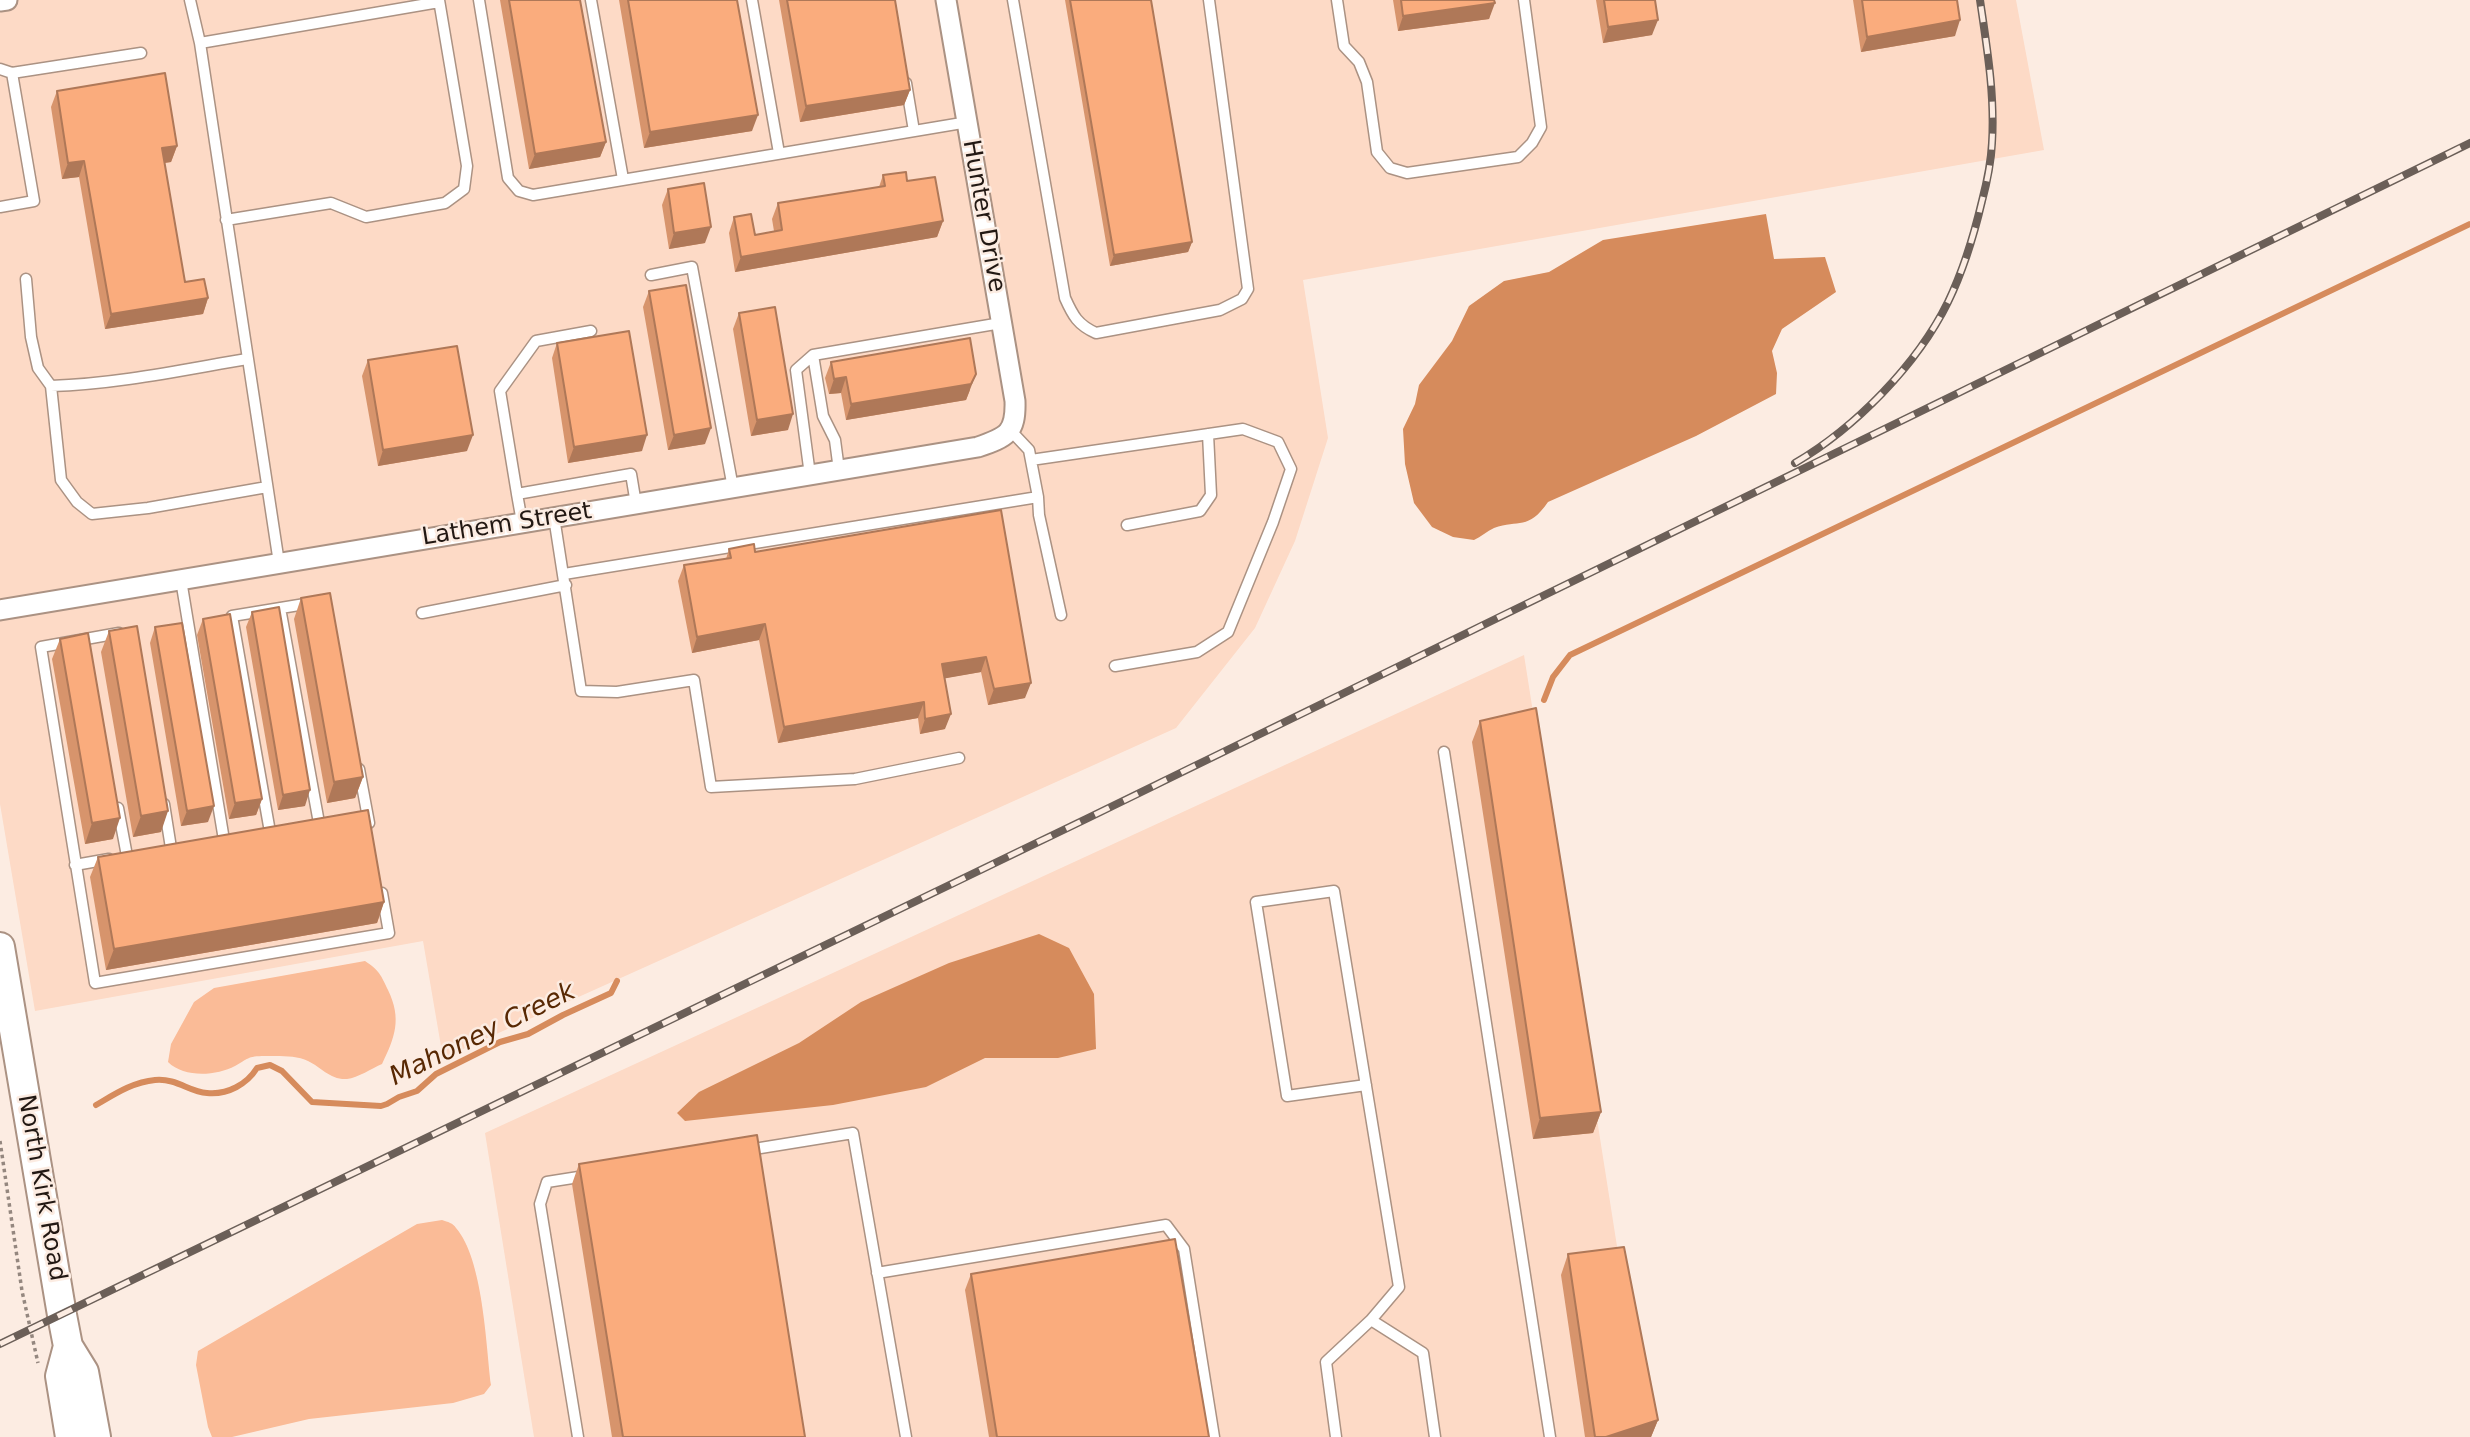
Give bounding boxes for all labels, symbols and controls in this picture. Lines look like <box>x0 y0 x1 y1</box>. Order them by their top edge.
street label: Hunter Drive <box>955 138 1011 294</box>
street label: Lathem Street <box>420 497 594 553</box>
water label: Mahoney Creek <box>385 977 581 1093</box>
street label: North Kirk Road <box>10 1093 72 1283</box>

